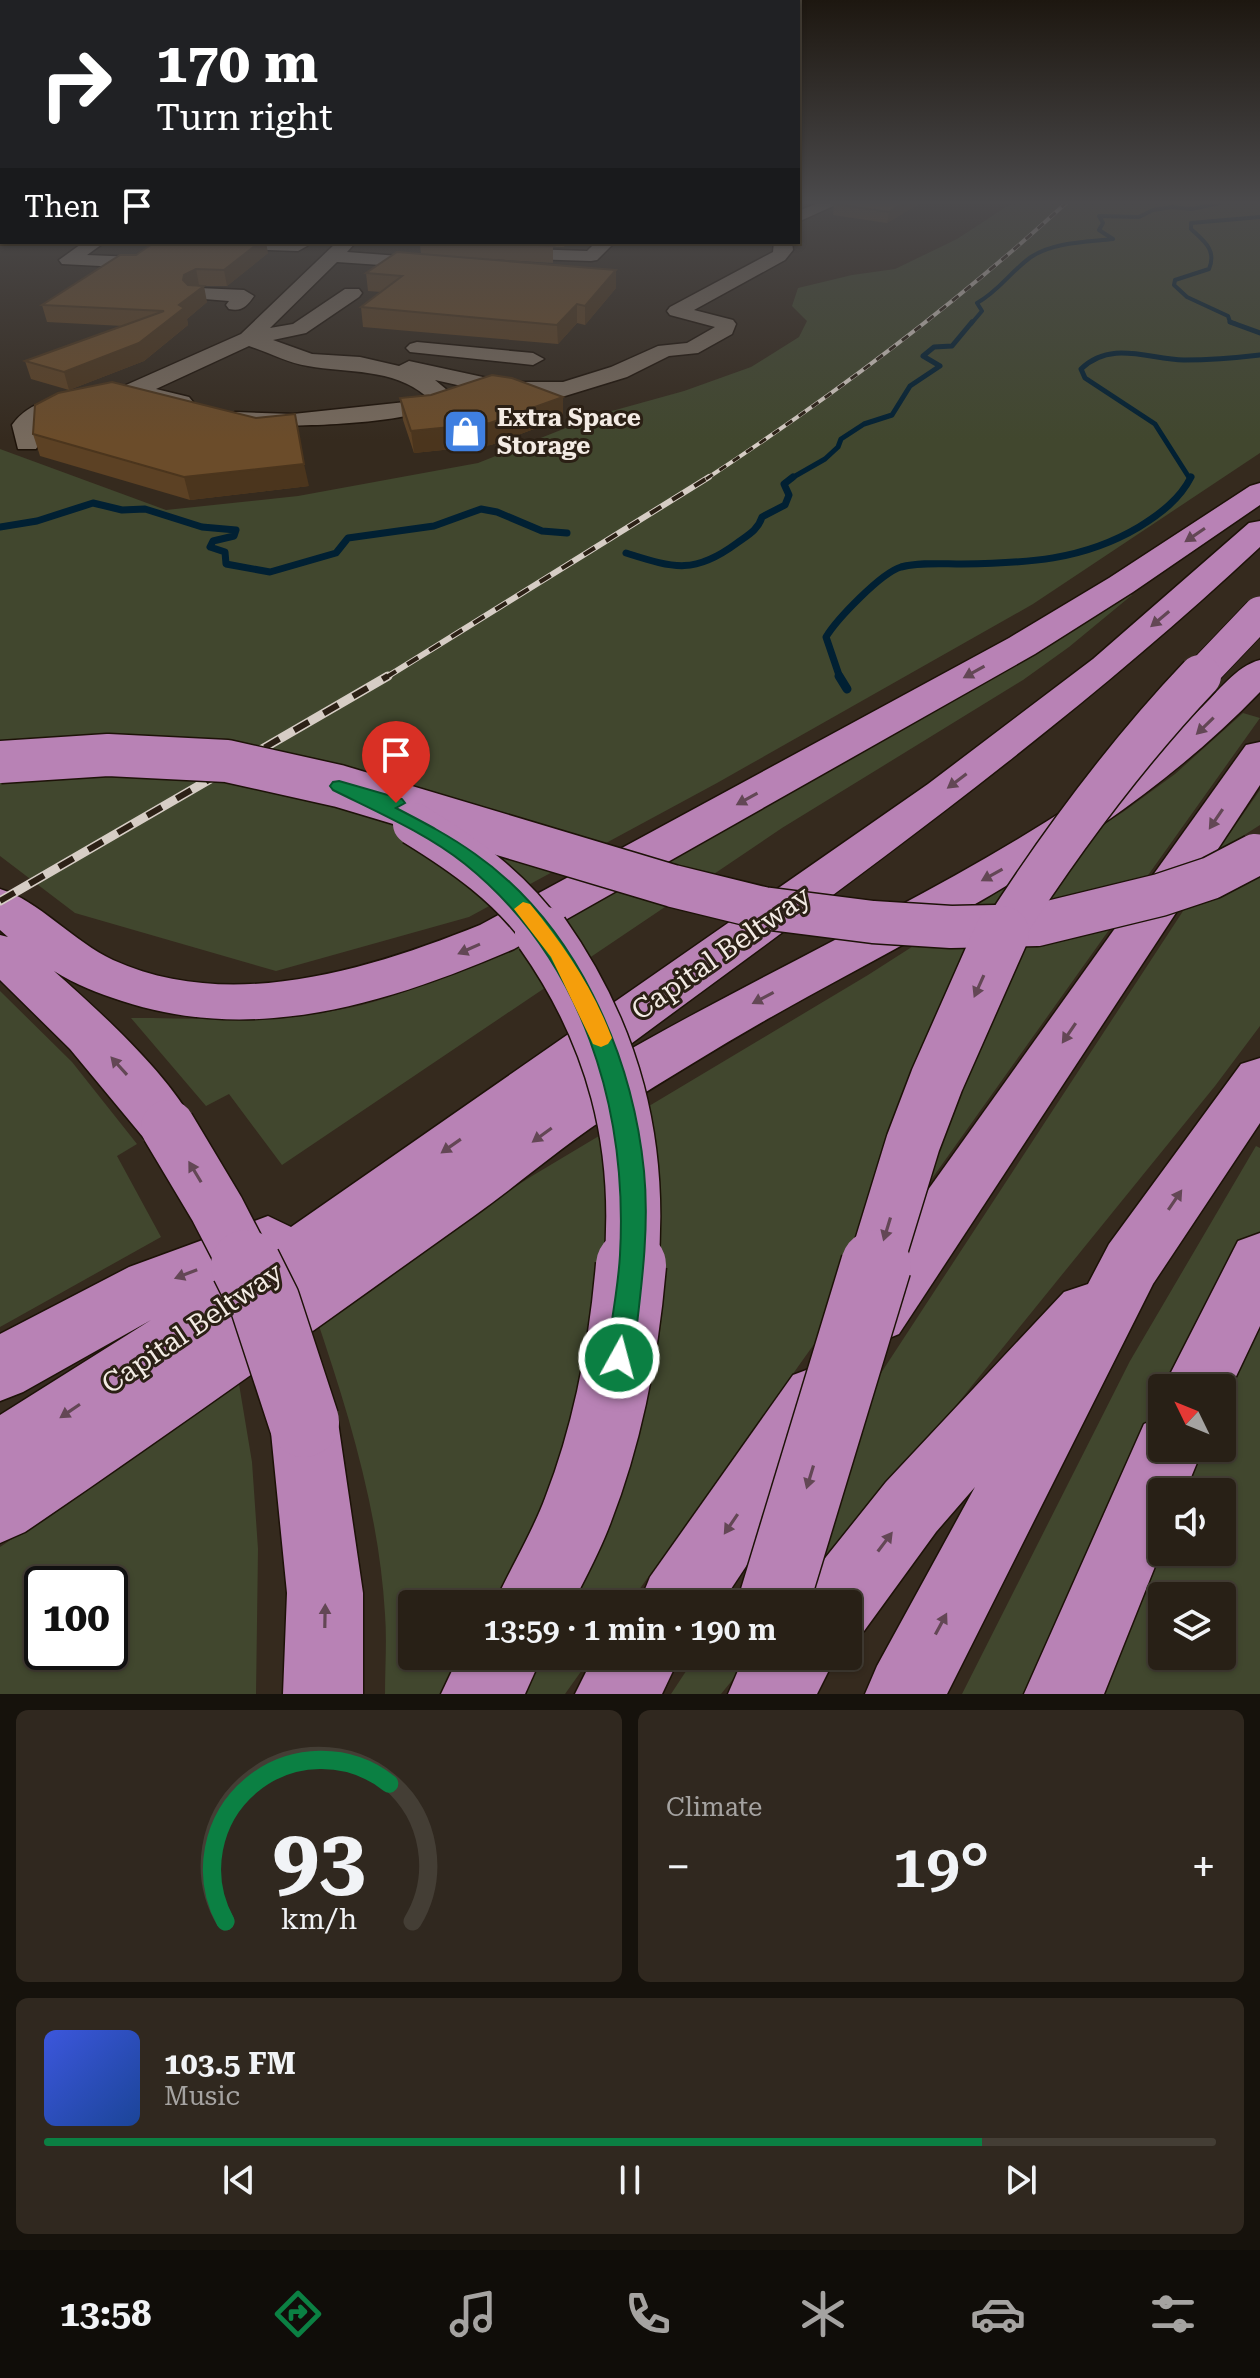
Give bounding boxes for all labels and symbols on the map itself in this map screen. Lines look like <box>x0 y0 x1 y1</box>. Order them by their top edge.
place label: Extra Space Storage <box>497 404 641 460</box>
shop icon: Extra Space Storage <box>442 408 490 456</box>
one-way arrow <box>1184 527 1206 542</box>
one-way arrow <box>1151 610 1171 627</box>
one-way arrow <box>963 665 985 679</box>
one-way arrow <box>1196 717 1215 735</box>
pin <box>362 721 430 803</box>
one-way arrow <box>947 773 967 789</box>
one-way arrow <box>736 791 758 805</box>
one-way arrow <box>1209 808 1224 829</box>
one-way arrow <box>981 867 1003 881</box>
street label: Capital Beltway <box>625 879 817 1027</box>
one-way arrow <box>458 943 481 956</box>
one-way arrow <box>972 974 985 998</box>
one-way arrow <box>752 990 774 1004</box>
one-way arrow <box>1062 1023 1077 1044</box>
one-way arrow <box>111 1057 129 1076</box>
one-way arrow <box>532 1126 553 1142</box>
one-way arrow <box>440 1137 461 1153</box>
one-way arrow <box>188 1160 202 1183</box>
one-way arrow <box>1167 1189 1182 1210</box>
one-way arrow <box>880 1217 893 1241</box>
street label: Capital Beltway <box>95 1255 289 1401</box>
one-way arrow <box>174 1268 198 1281</box>
position arrow <box>577 1316 661 1400</box>
north arrow <box>1148 1374 1236 1462</box>
one-way arrow <box>59 1404 80 1419</box>
one-way arrow <box>803 1465 816 1489</box>
one-way arrow <box>724 1514 739 1535</box>
one-way arrow <box>876 1532 892 1552</box>
speed limit sign: 100 <box>24 1566 128 1670</box>
one-way arrow <box>318 1603 331 1628</box>
one-way arrow <box>934 1613 947 1636</box>

